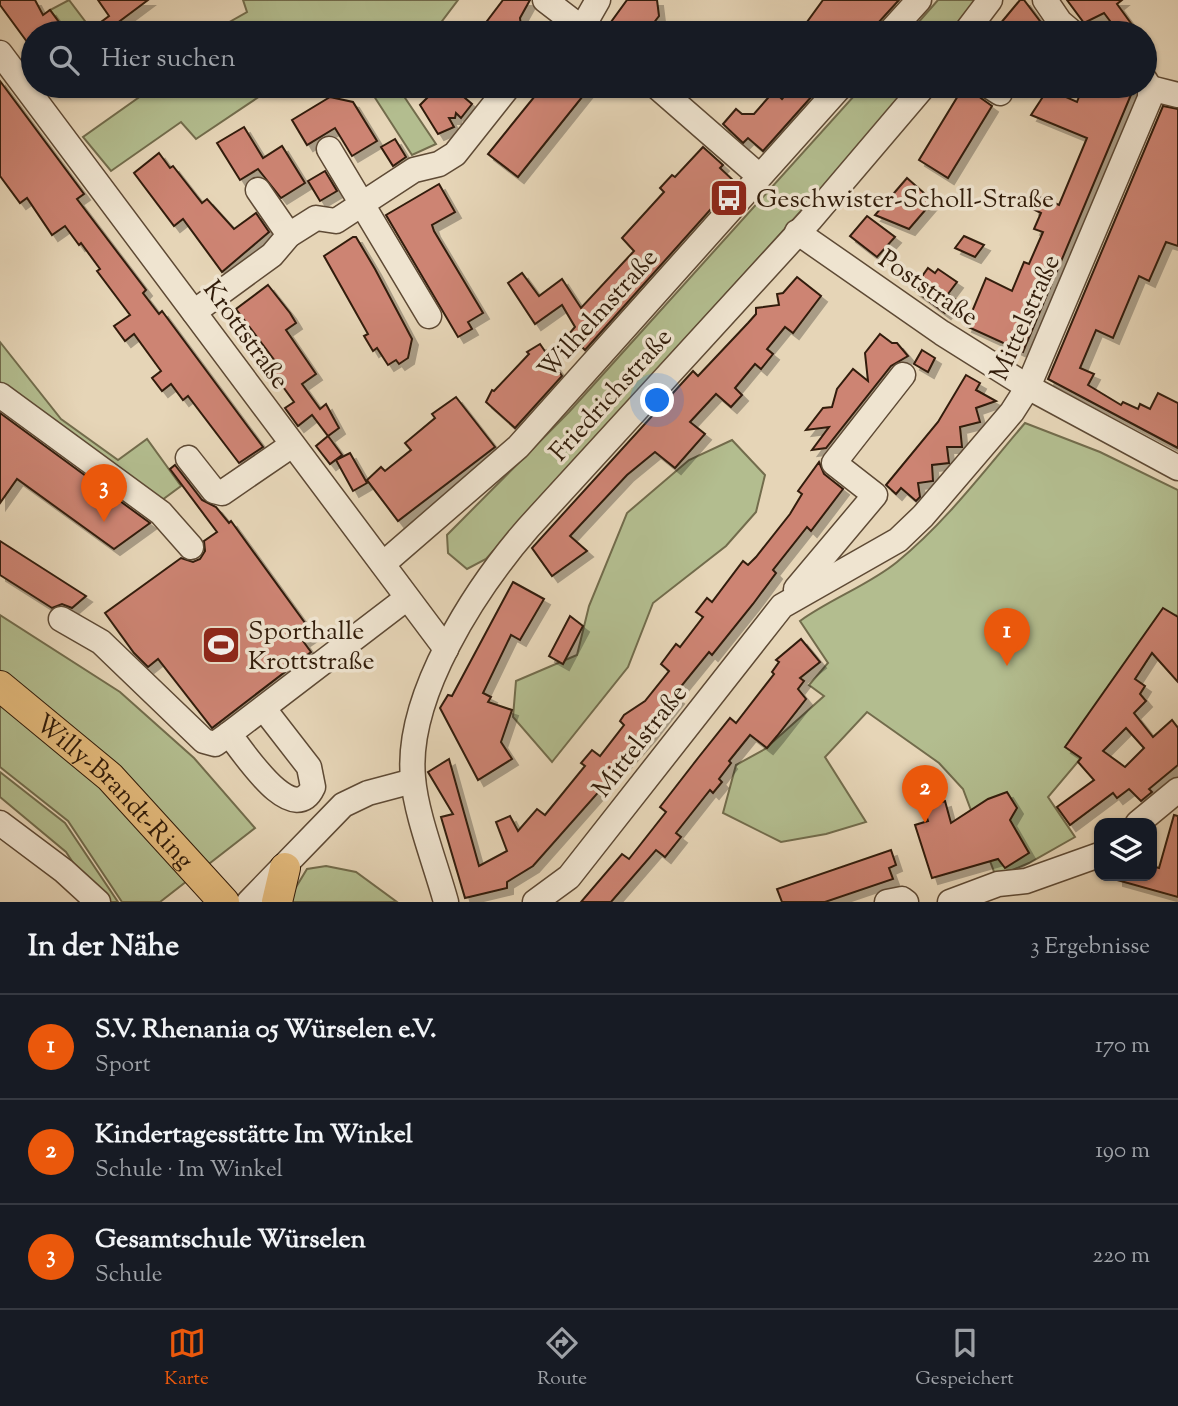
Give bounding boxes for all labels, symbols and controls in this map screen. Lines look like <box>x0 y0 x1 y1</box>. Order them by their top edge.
search box <box>21 21 1157 98</box>
icon: search <box>45 41 83 79</box>
text: Hier suchen <box>101 41 236 78</box>
bus stop icon: Geschwister-Scholl-Straße <box>708 177 750 219</box>
place label: Geschwister-Scholl-Straße <box>756 182 1054 219</box>
street label: Wilhelmstraße <box>530 241 668 388</box>
street label: Poststraße <box>870 242 985 336</box>
street label: Mittelstraße <box>982 249 1071 387</box>
street label: Krottstraße <box>193 273 297 398</box>
street label: Friedrichstraße <box>542 321 682 471</box>
your location <box>640 383 674 417</box>
pin: 3 <box>81 464 127 522</box>
pin: 1 <box>984 608 1030 666</box>
place label: Sporthalle Krottstraße <box>248 614 375 681</box>
sports icon: Sporthalle Krottstraße <box>200 624 242 666</box>
street label: Mittelstraße <box>585 677 697 806</box>
street label: Willy-Brandt-Ring <box>26 706 201 878</box>
pin: 2 <box>902 765 948 823</box>
map controls <box>1094 818 1157 881</box>
button: layers <box>1094 818 1157 881</box>
text: In der Nähe <box>28 926 179 969</box>
text: 3 Ergebnisse <box>1030 931 1150 964</box>
text: S.V. Rhenania 05 Würselen e.V. <box>95 1012 437 1049</box>
text: 1 <box>47 1030 55 1063</box>
text: 170 m <box>1095 1030 1150 1063</box>
text: Sport <box>95 1049 151 1082</box>
text: Kindertagesstätte Im Winkel <box>95 1117 413 1154</box>
text: 2 <box>46 1135 56 1168</box>
text: 190 m <box>1095 1135 1150 1168</box>
text: Schule · Im Winkel <box>95 1154 283 1187</box>
text: Gesamtschule Würselen <box>95 1222 366 1259</box>
text: 3 <box>46 1240 56 1273</box>
text: 220 m <box>1092 1240 1150 1273</box>
text: Schule <box>95 1259 162 1292</box>
tab: Karte <box>164 1324 209 1393</box>
tab: Route <box>537 1324 587 1393</box>
tab: Gespeichert <box>915 1324 1014 1393</box>

